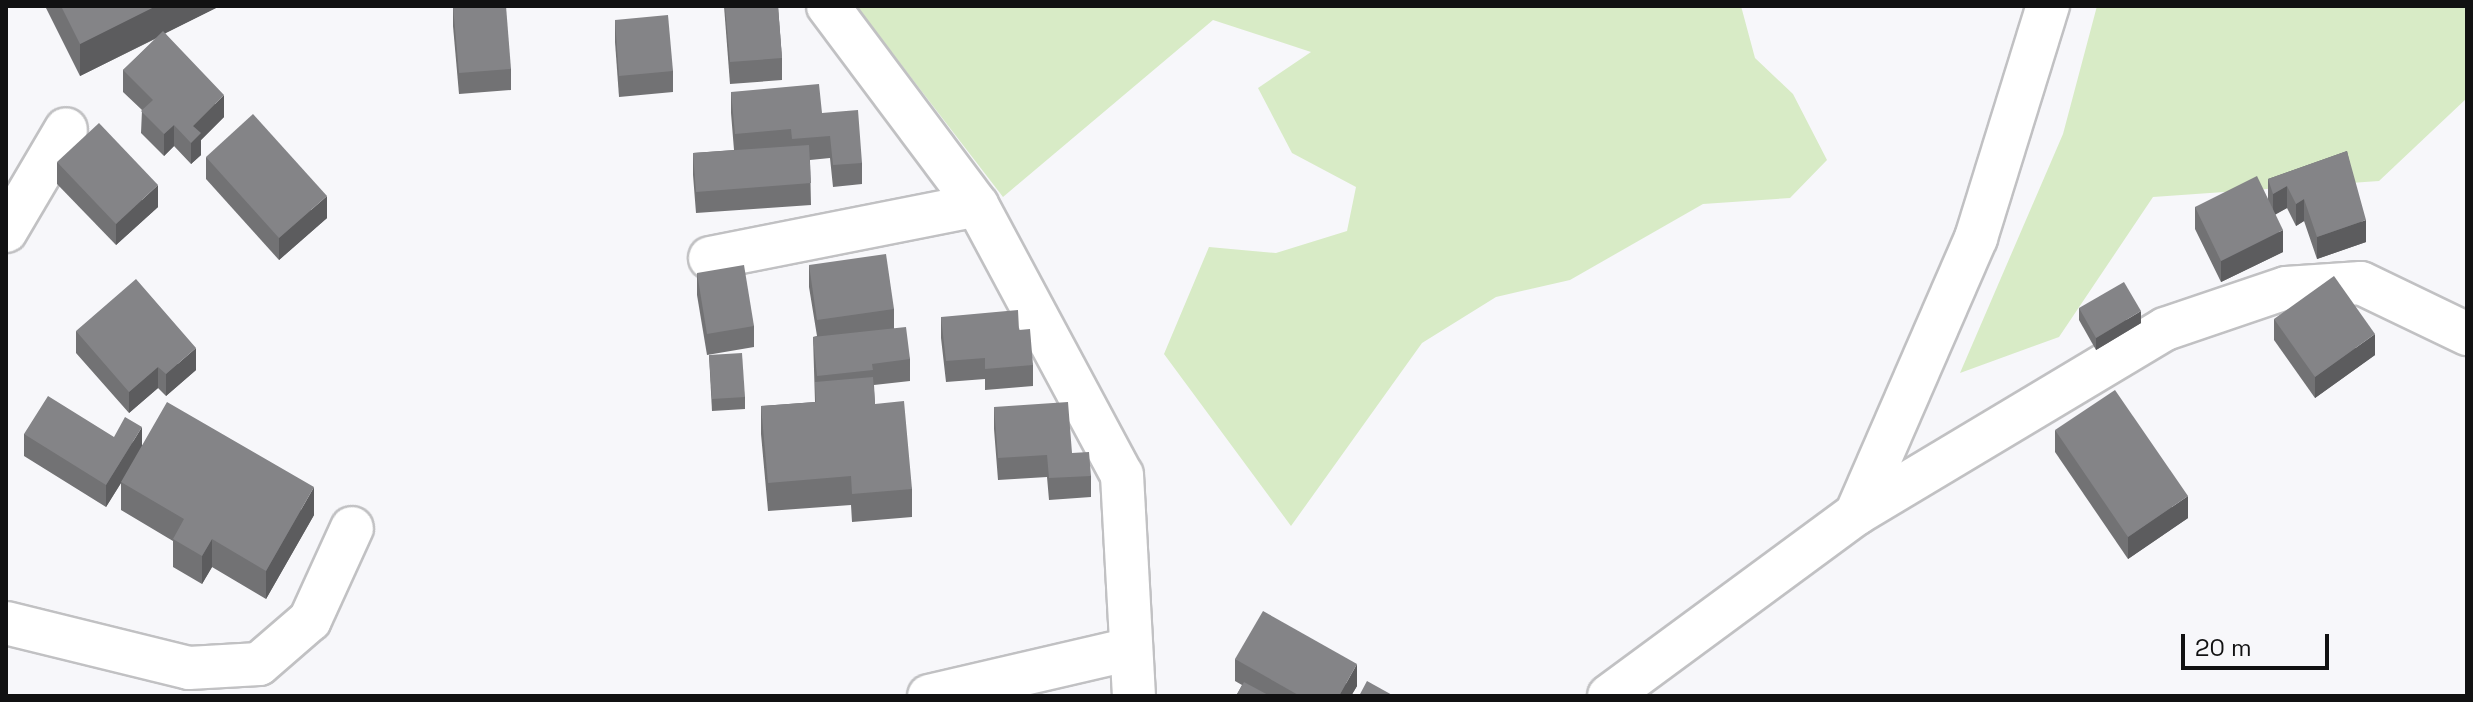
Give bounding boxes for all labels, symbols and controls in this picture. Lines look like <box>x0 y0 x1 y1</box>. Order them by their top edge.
scale bar <box>2185 618 2333 668</box>
text: 20 m <box>2195 632 2252 663</box>

